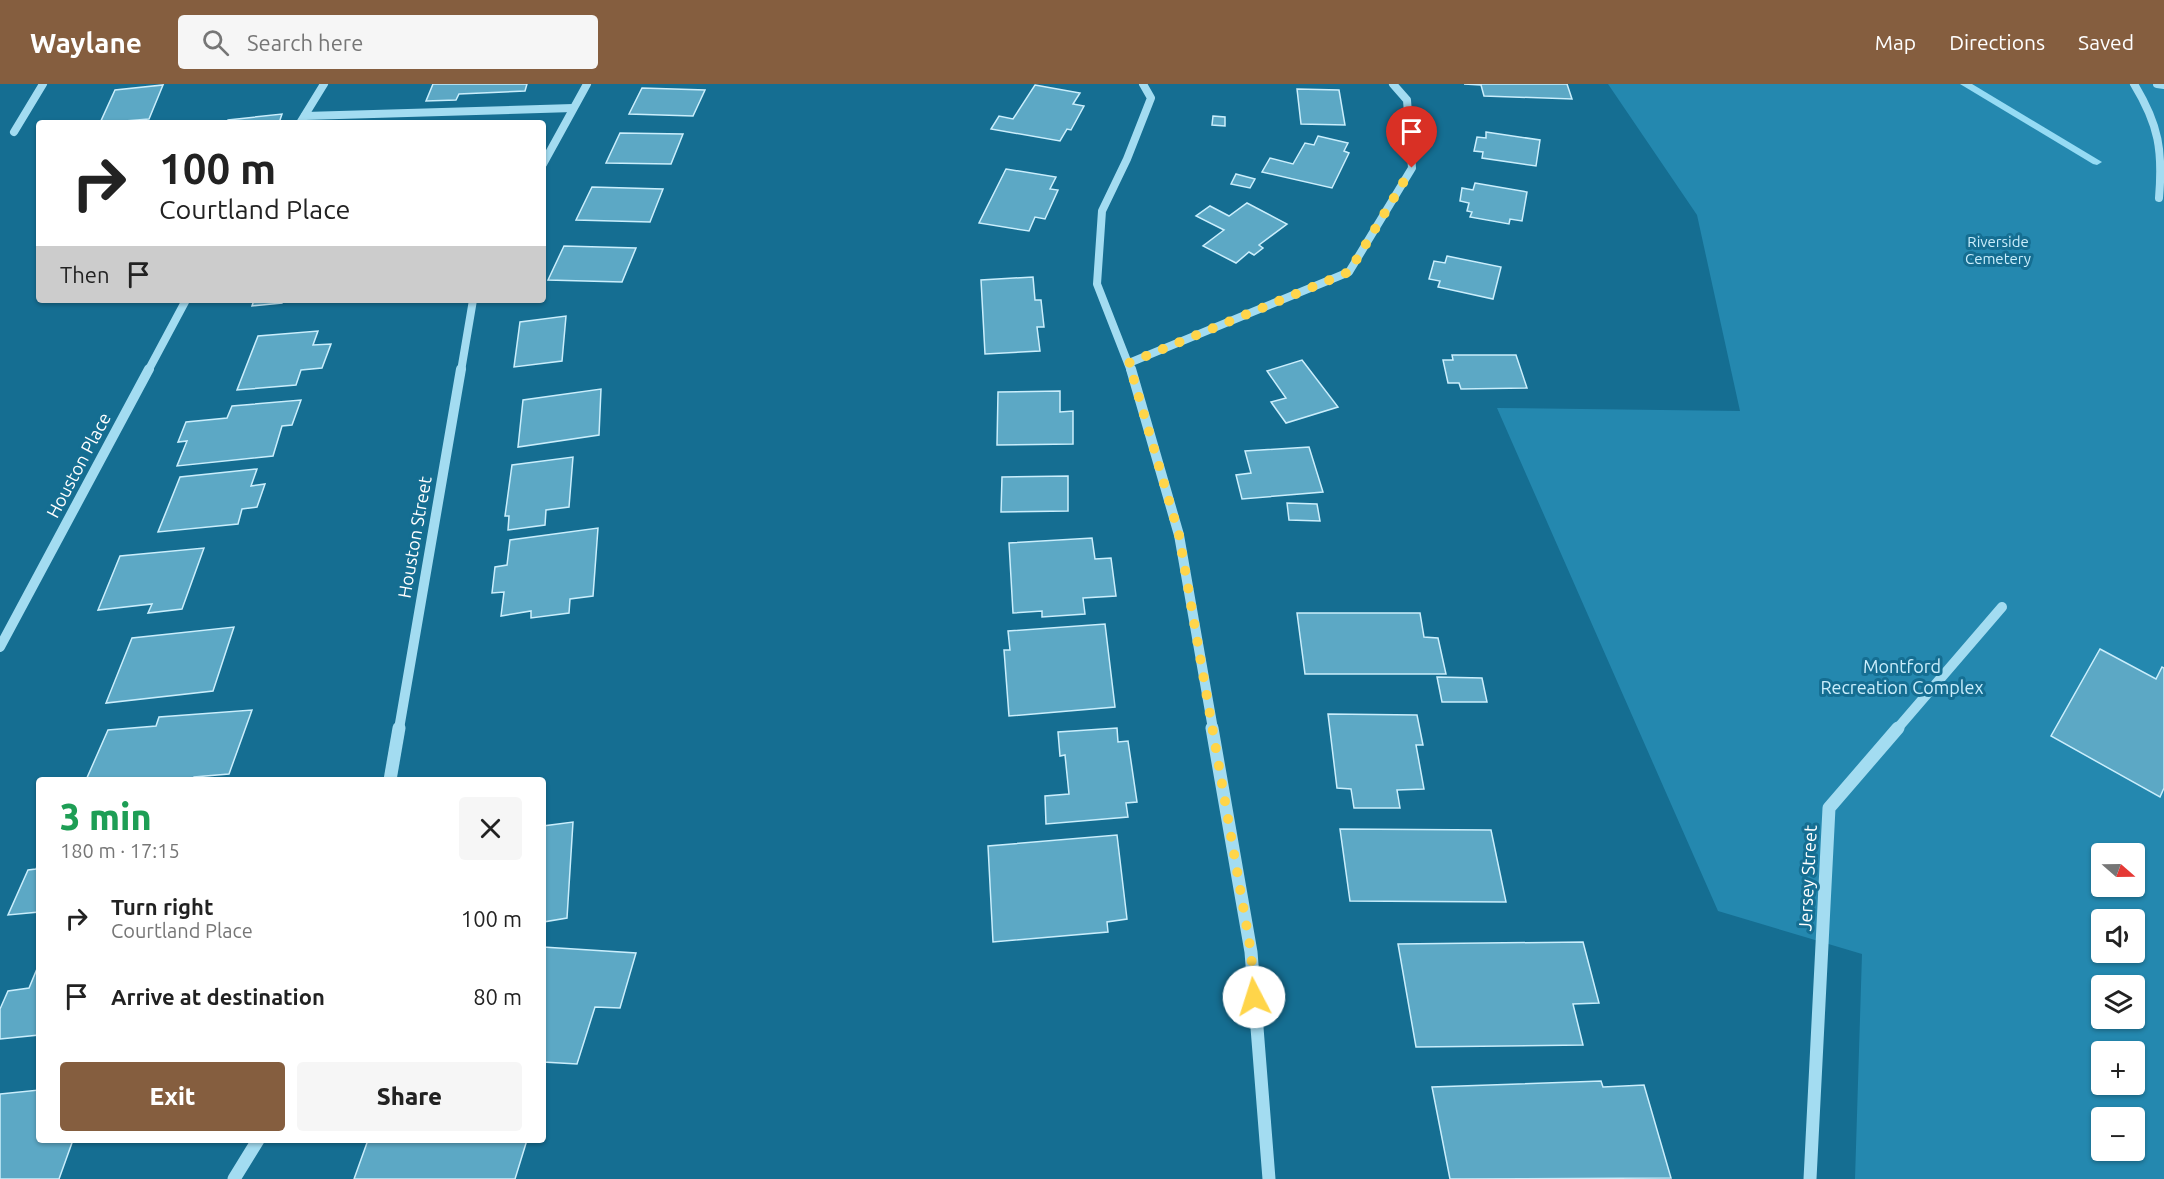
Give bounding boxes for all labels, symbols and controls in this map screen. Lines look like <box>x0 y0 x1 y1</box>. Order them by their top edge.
search box <box>178 15 598 69</box>
icon: search <box>199 26 232 59</box>
text: Waylane <box>30 27 142 58</box>
text: Search here <box>247 30 363 55</box>
text: Map <box>1875 30 1916 54</box>
text: Directions <box>1949 30 2045 54</box>
text: Saved <box>2078 30 2134 54</box>
pin <box>1386 106 1437 168</box>
icon: arrive <box>1395 115 1428 148</box>
icon: right <box>60 144 138 222</box>
text: 100 m <box>159 145 276 192</box>
text: Courtland Place <box>159 194 351 224</box>
park label: Riverside Cemetery <box>1965 233 2031 267</box>
icon: arrive <box>122 258 155 291</box>
text: Then <box>60 262 110 287</box>
street label: Houston Place <box>42 409 114 521</box>
street label: Houston Street <box>393 475 435 599</box>
park label: Montford Recreation Complex <box>1820 656 1984 697</box>
text: 3 min <box>60 796 152 837</box>
button: close <box>459 797 522 860</box>
street label: Jersey Street <box>1794 824 1820 932</box>
text: 180 m · 17:15 <box>60 839 180 862</box>
north arrow <box>2091 843 2145 897</box>
map controls <box>2091 843 2145 1161</box>
text: Turn right <box>111 894 213 919</box>
icon: right <box>60 902 93 935</box>
text: 100 m <box>461 906 522 931</box>
button: sound <box>2091 909 2145 963</box>
text: Courtland Place <box>111 919 253 942</box>
position arrow <box>1222 965 1286 1029</box>
button: layers <box>2091 975 2145 1029</box>
icon: arrive <box>60 980 93 1013</box>
text: Arrive at destination <box>111 984 325 1009</box>
text: 80 m <box>473 984 522 1009</box>
button: + <box>2091 1041 2145 1095</box>
button: Exit <box>60 1062 285 1131</box>
button: Share <box>297 1062 522 1131</box>
button: − <box>2091 1107 2145 1161</box>

